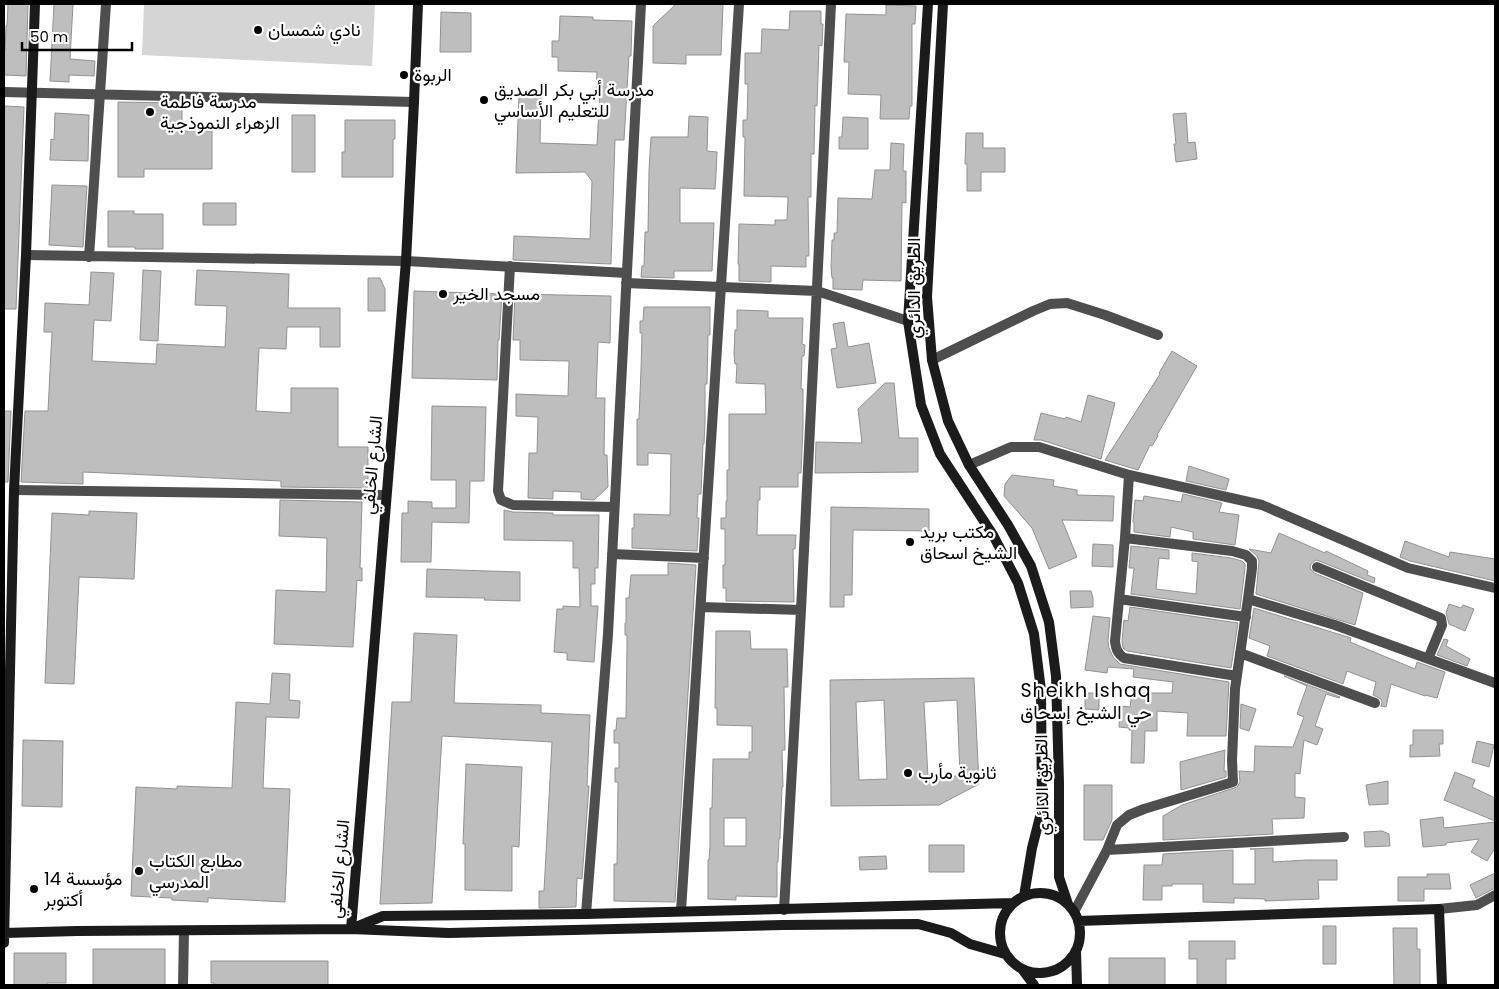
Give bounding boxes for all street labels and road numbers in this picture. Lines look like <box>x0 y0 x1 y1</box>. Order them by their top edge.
street label: الطريق الدائري <box>901 237 929 339</box>
street label: الشارع الخلفي <box>355 414 391 516</box>
street label: الطريق الدائري <box>1028 734 1058 836</box>
street label: الشارع الخلفي <box>322 818 358 920</box>

